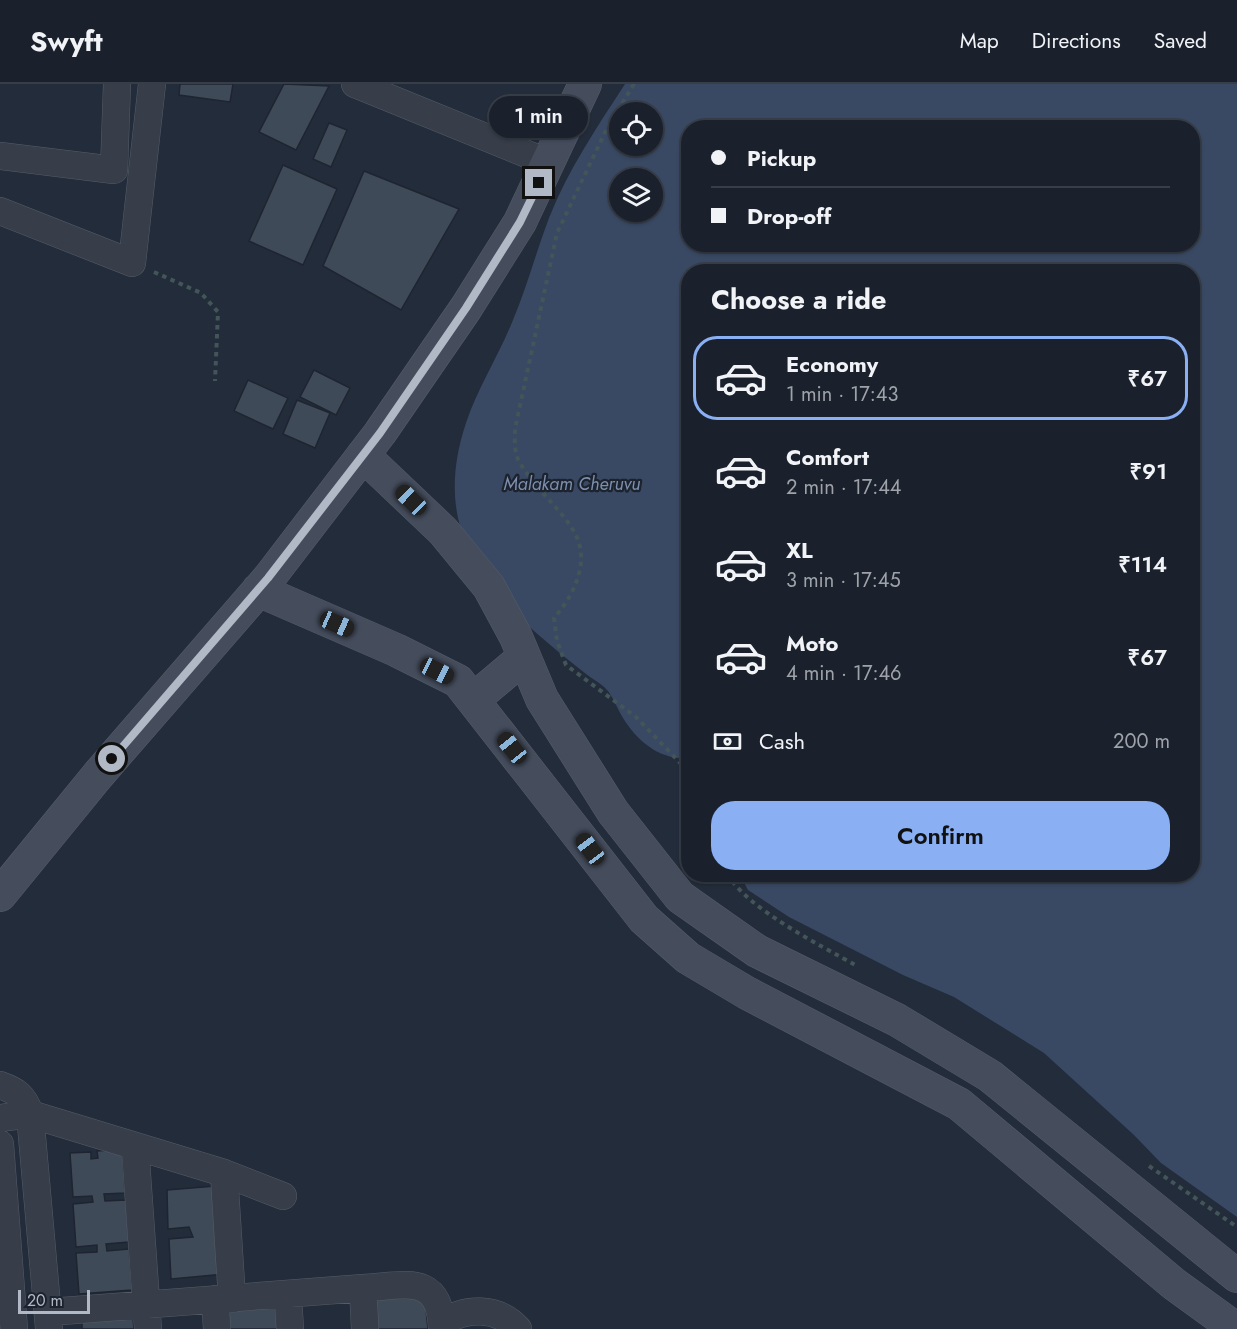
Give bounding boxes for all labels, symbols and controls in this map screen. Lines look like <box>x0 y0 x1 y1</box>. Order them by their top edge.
text: Swyft <box>30 21 103 62</box>
text: Map <box>960 26 999 56</box>
text: Directions <box>1032 26 1121 56</box>
text: Saved <box>1154 26 1207 56</box>
callout: 1 min <box>490 96 588 138</box>
text: 1 min <box>514 102 563 131</box>
map controls <box>609 102 663 222</box>
button: locate <box>609 102 663 156</box>
text: Pickup <box>747 142 816 174</box>
button: layers <box>609 168 663 222</box>
route end <box>525 169 552 196</box>
text: Drop-off <box>747 200 831 232</box>
text: Choose a ride <box>711 280 886 319</box>
text: Economy <box>786 348 878 380</box>
icon: car <box>714 351 768 405</box>
text: ₹67 <box>1128 362 1167 394</box>
text: 1 min · 17:43 <box>786 380 898 409</box>
text: Comfort <box>786 441 869 473</box>
icon: car <box>714 444 768 498</box>
text: ₹91 <box>1130 455 1167 487</box>
water label: Malakam Cheruvu <box>504 471 640 497</box>
text: 2 min · 17:44 <box>786 473 902 502</box>
car <box>392 481 430 519</box>
text: XL <box>786 534 813 566</box>
icon: car <box>714 537 768 591</box>
text: ₹114 <box>1118 548 1167 580</box>
text: 3 min · 17:45 <box>786 566 901 595</box>
car <box>317 608 357 640</box>
text: Moto <box>786 627 839 659</box>
icon: car <box>714 630 768 684</box>
text: ₹67 <box>1128 641 1167 673</box>
car <box>417 655 457 687</box>
text: 4 min · 17:46 <box>786 659 902 688</box>
icon: cash <box>711 725 744 758</box>
text: Cash <box>759 725 805 757</box>
text: 200 m <box>1113 727 1170 756</box>
car <box>494 728 530 768</box>
route start <box>98 745 125 772</box>
button: Confirm <box>711 801 1170 870</box>
car <box>572 829 608 869</box>
scale bar <box>18 1287 90 1314</box>
text: 20 m <box>27 1289 63 1312</box>

